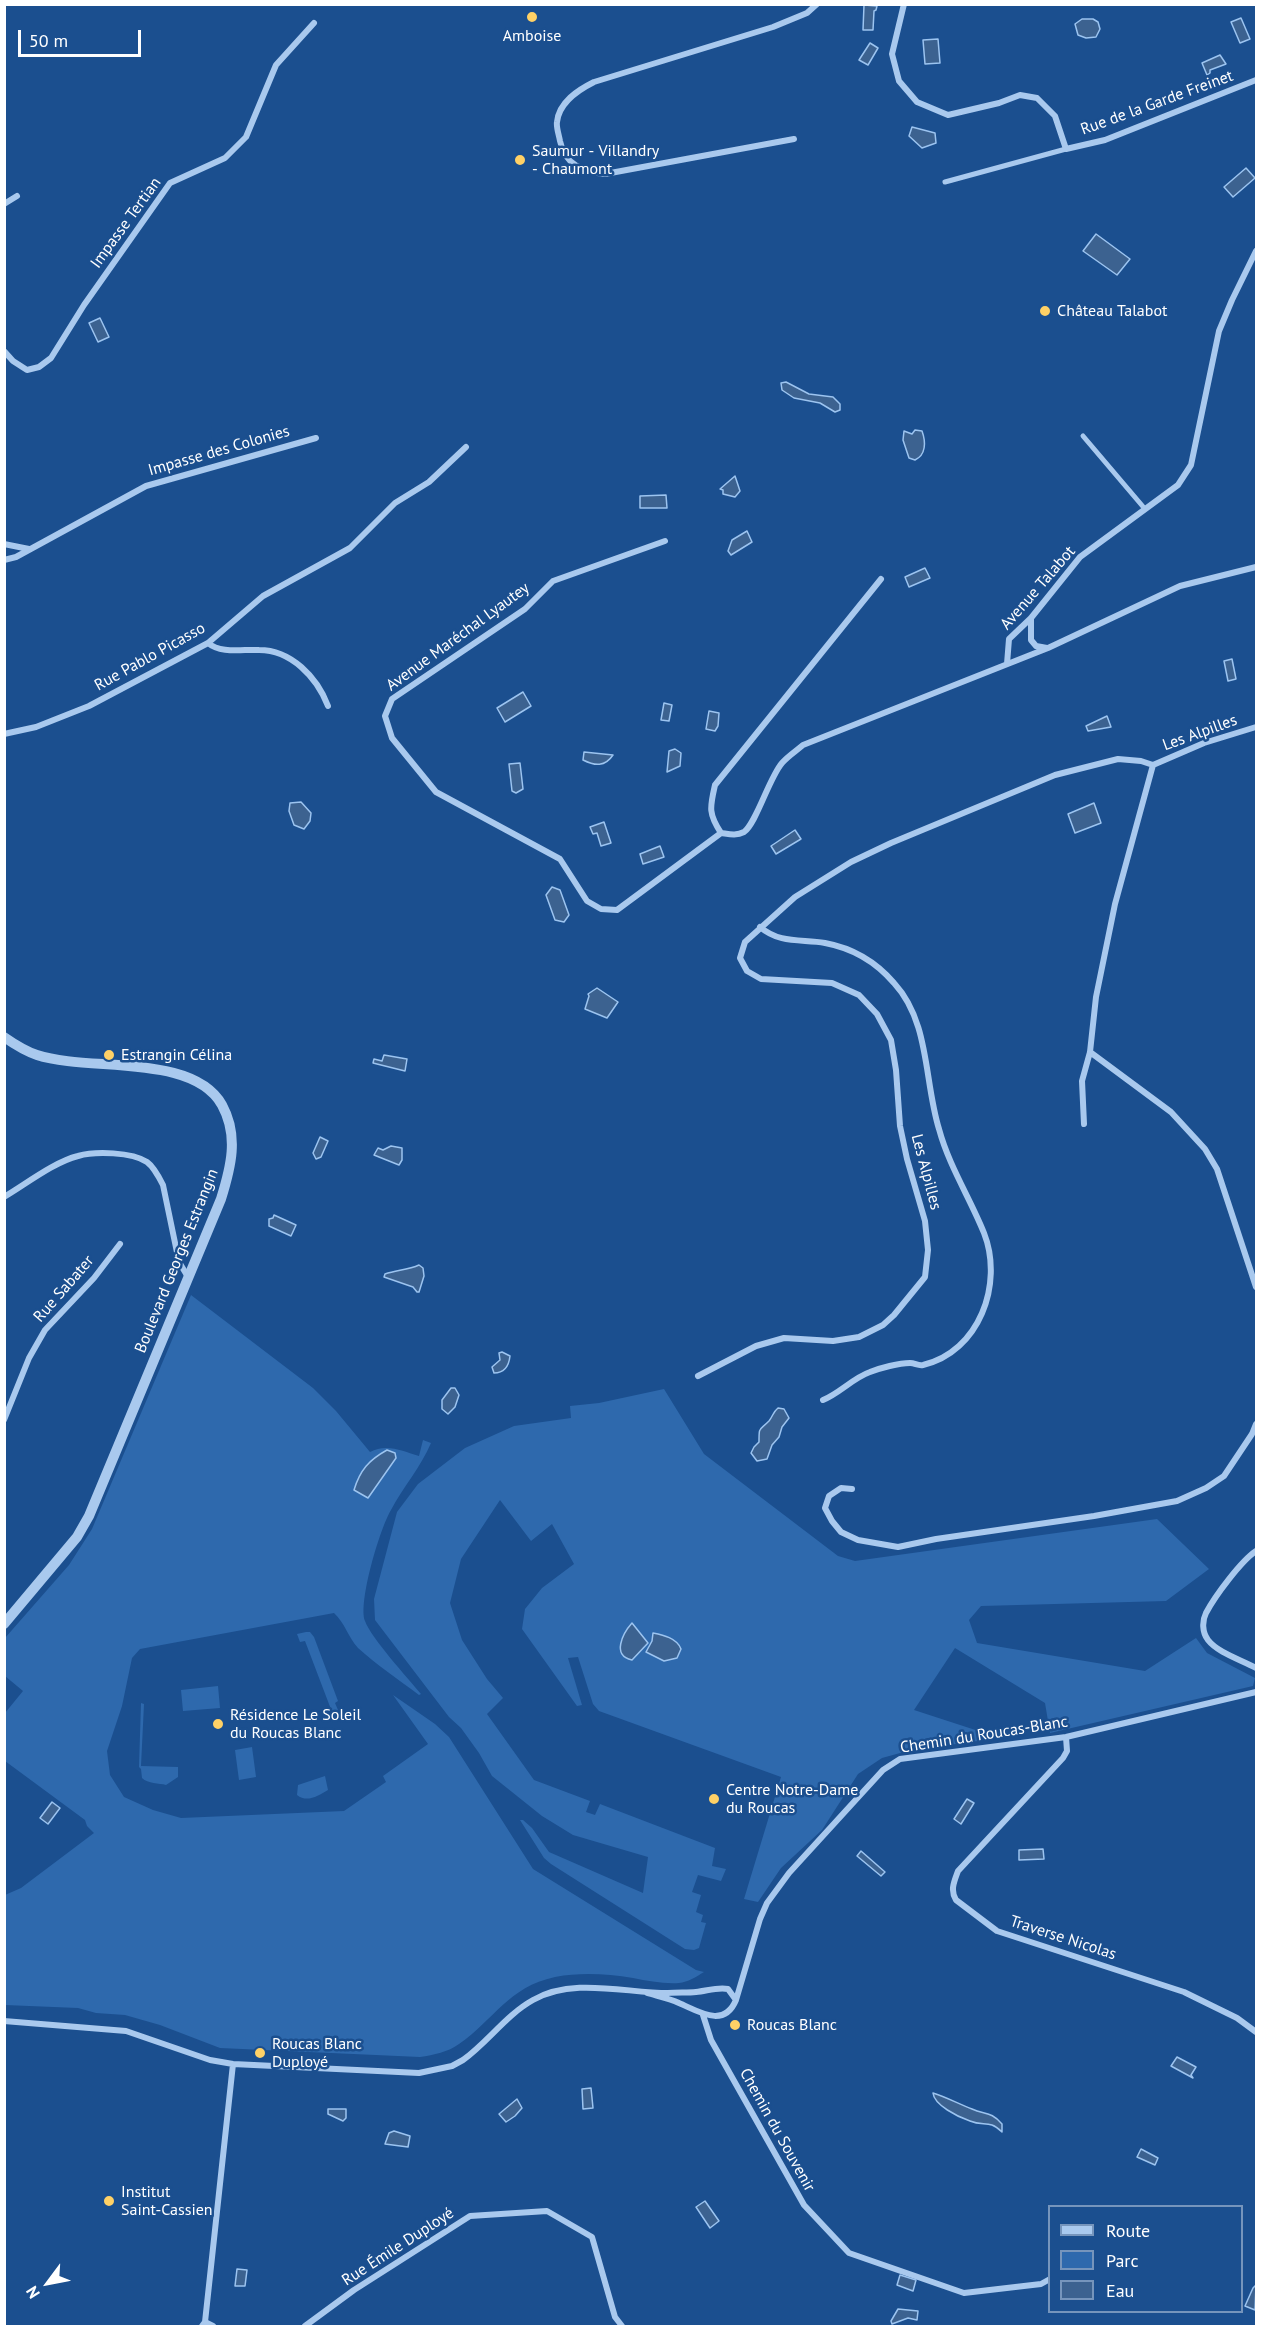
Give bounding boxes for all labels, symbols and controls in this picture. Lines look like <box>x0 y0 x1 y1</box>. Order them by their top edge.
marker: Amboise <box>525 10 539 24</box>
scale bar <box>21 18 144 56</box>
place label: Amboise <box>503 26 561 46</box>
text: 50 m <box>29 29 68 52</box>
street label: Rue de la Garde Freinet <box>1078 66 1236 140</box>
place label: Saumur - Villandry - Chaumont <box>532 141 659 179</box>
marker: Saumur - Villandry - Chaumont <box>513 153 527 167</box>
street label: Impasse Tertian <box>87 174 165 272</box>
place label: Château Talabot <box>1057 301 1167 321</box>
marker: Château Talabot <box>1038 304 1052 318</box>
street label: Impasse des Colonies <box>146 422 292 480</box>
street label: Avenue Talabot <box>996 542 1080 634</box>
street label: Avenue Maréchal Lyautey <box>383 579 533 695</box>
street label: Rue Pablo Picasso <box>91 619 209 695</box>
street label: Les Alpilles <box>1160 711 1240 755</box>
place label: Estrangin Célina <box>121 1045 232 1065</box>
marker: Estrangin Célina <box>102 1048 116 1062</box>
street label: Les Alpilles <box>907 1132 945 1212</box>
street label: Boulevard Georges Estrangin <box>131 1166 223 1356</box>
street label: Rue Sabater <box>30 1252 98 1326</box>
place label: Résidence Le Soleil du Roucas Blanc <box>230 1705 361 1743</box>
street label: Chemin du Roucas-Blanc <box>899 1712 1069 1758</box>
marker: Résidence Le Soleil du Roucas Blanc <box>211 1717 225 1731</box>
place label: Centre Notre-Dame du Roucas <box>726 1780 858 1818</box>
marker: Centre Notre-Dame du Roucas <box>707 1792 721 1806</box>
street label: Traverse Nicolas <box>1007 1912 1119 1964</box>
place label: Roucas Blanc <box>747 2015 837 2035</box>
marker: Roucas Blanc <box>728 2018 742 2032</box>
place label: Roucas Blanc Duployé <box>272 2034 362 2072</box>
marker: Roucas Blanc Duployé <box>253 2046 267 2060</box>
street label: Chemin du Souvenir <box>735 2065 819 2195</box>
place label: Institut Saint-Cassien <box>121 2182 213 2220</box>
marker: Institut Saint-Cassien <box>102 2194 116 2208</box>
street label: Rue Émile Duployé <box>338 2204 458 2290</box>
legend <box>1048 2205 1243 2313</box>
text: Route <box>1106 2219 1150 2242</box>
text: Parc <box>1106 2249 1139 2272</box>
north arrow <box>18 2253 78 2313</box>
text: Eau <box>1106 2279 1134 2302</box>
text: N <box>21 2283 44 2302</box>

